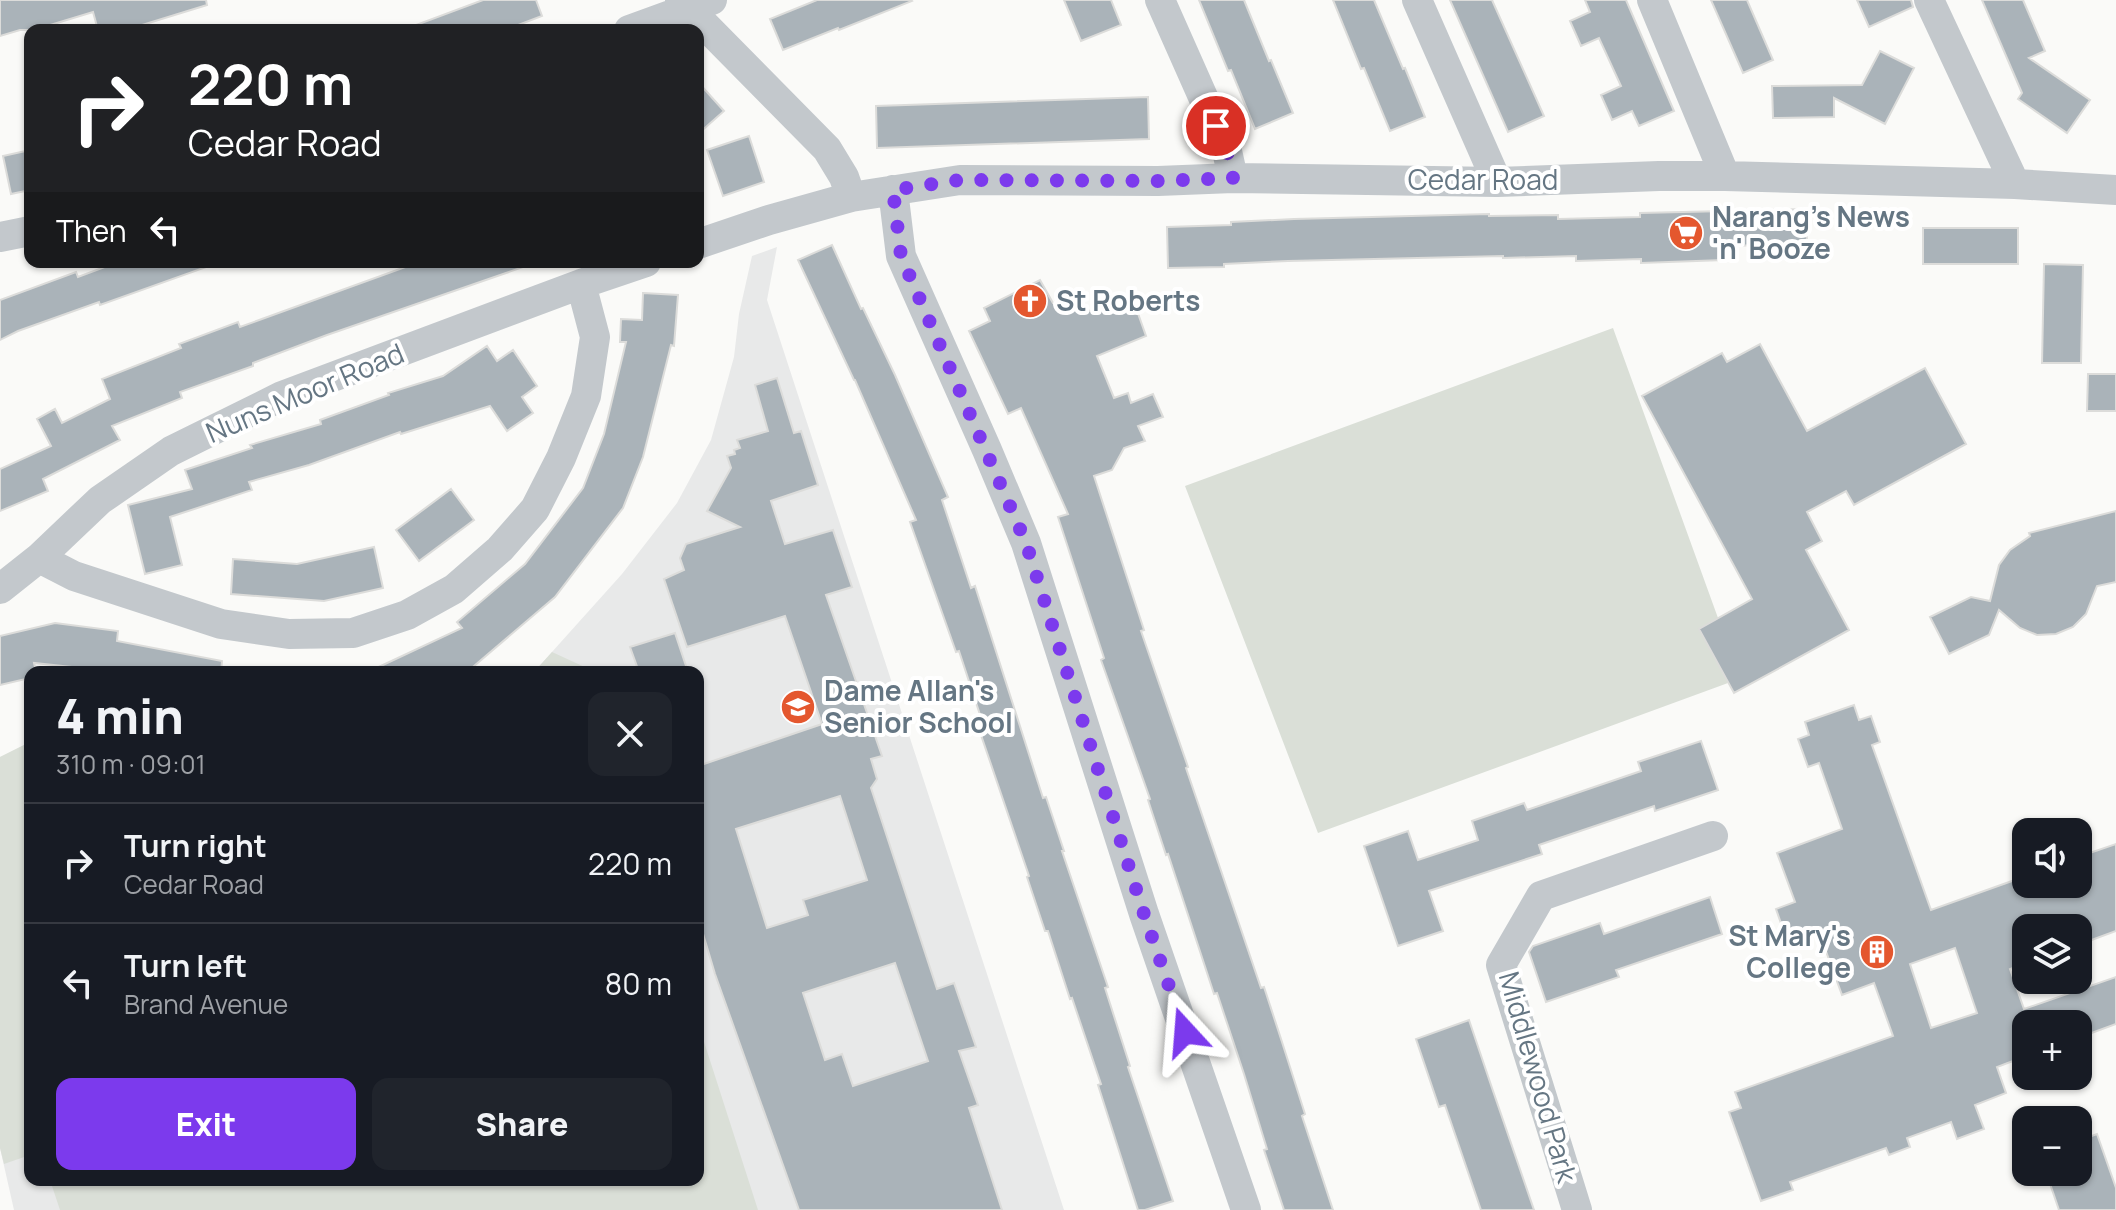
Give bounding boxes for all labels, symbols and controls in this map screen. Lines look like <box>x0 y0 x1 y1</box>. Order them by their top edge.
text: 220 m <box>188 45 353 122</box>
icon: right <box>56 56 160 160</box>
pin <box>1182 92 1250 160</box>
icon: arrive <box>1194 104 1238 148</box>
text: Cedar Road <box>188 118 382 167</box>
street label: Cedar Road <box>1408 160 1558 198</box>
place label: Narang's News 'n' Booze <box>1712 197 1910 267</box>
icon: left <box>143 208 187 252</box>
text: Then <box>56 210 127 251</box>
supermarket icon: Narang's News 'n' Booze <box>1667 214 1705 252</box>
place label: St Roberts <box>1056 281 1200 319</box>
church icon: St Roberts <box>1011 282 1049 320</box>
street label: Nuns Moor Road <box>200 333 409 451</box>
place label: Dame Allan's Senior School <box>824 671 1013 741</box>
text: 4 min <box>56 683 184 748</box>
school or university icon: Dame Allan's Senior School <box>779 688 817 726</box>
button: close <box>588 692 672 776</box>
text: 310 m · 09:01 <box>56 746 206 782</box>
map controls <box>2012 818 2092 1186</box>
button: sound <box>2012 818 2092 898</box>
text: Turn right <box>124 825 267 866</box>
icon: right <box>56 841 100 885</box>
text: 220 m <box>588 843 672 884</box>
text: Cedar Road <box>124 866 264 902</box>
button: layers <box>2012 914 2092 994</box>
place label: St Mary's College <box>1728 916 1851 986</box>
building icon: St Mary's College <box>1858 933 1896 971</box>
text: Turn left <box>124 945 247 986</box>
icon: left <box>56 961 100 1005</box>
text: 80 m <box>605 963 672 1004</box>
street label: Middlewood Park <box>1491 967 1588 1188</box>
text: Brand Avenue <box>124 986 288 1022</box>
position arrow <box>1143 990 1227 1074</box>
button: + <box>2012 1010 2092 1090</box>
button: Exit <box>56 1078 356 1170</box>
button: Share <box>372 1078 672 1170</box>
button: − <box>2012 1106 2092 1186</box>

